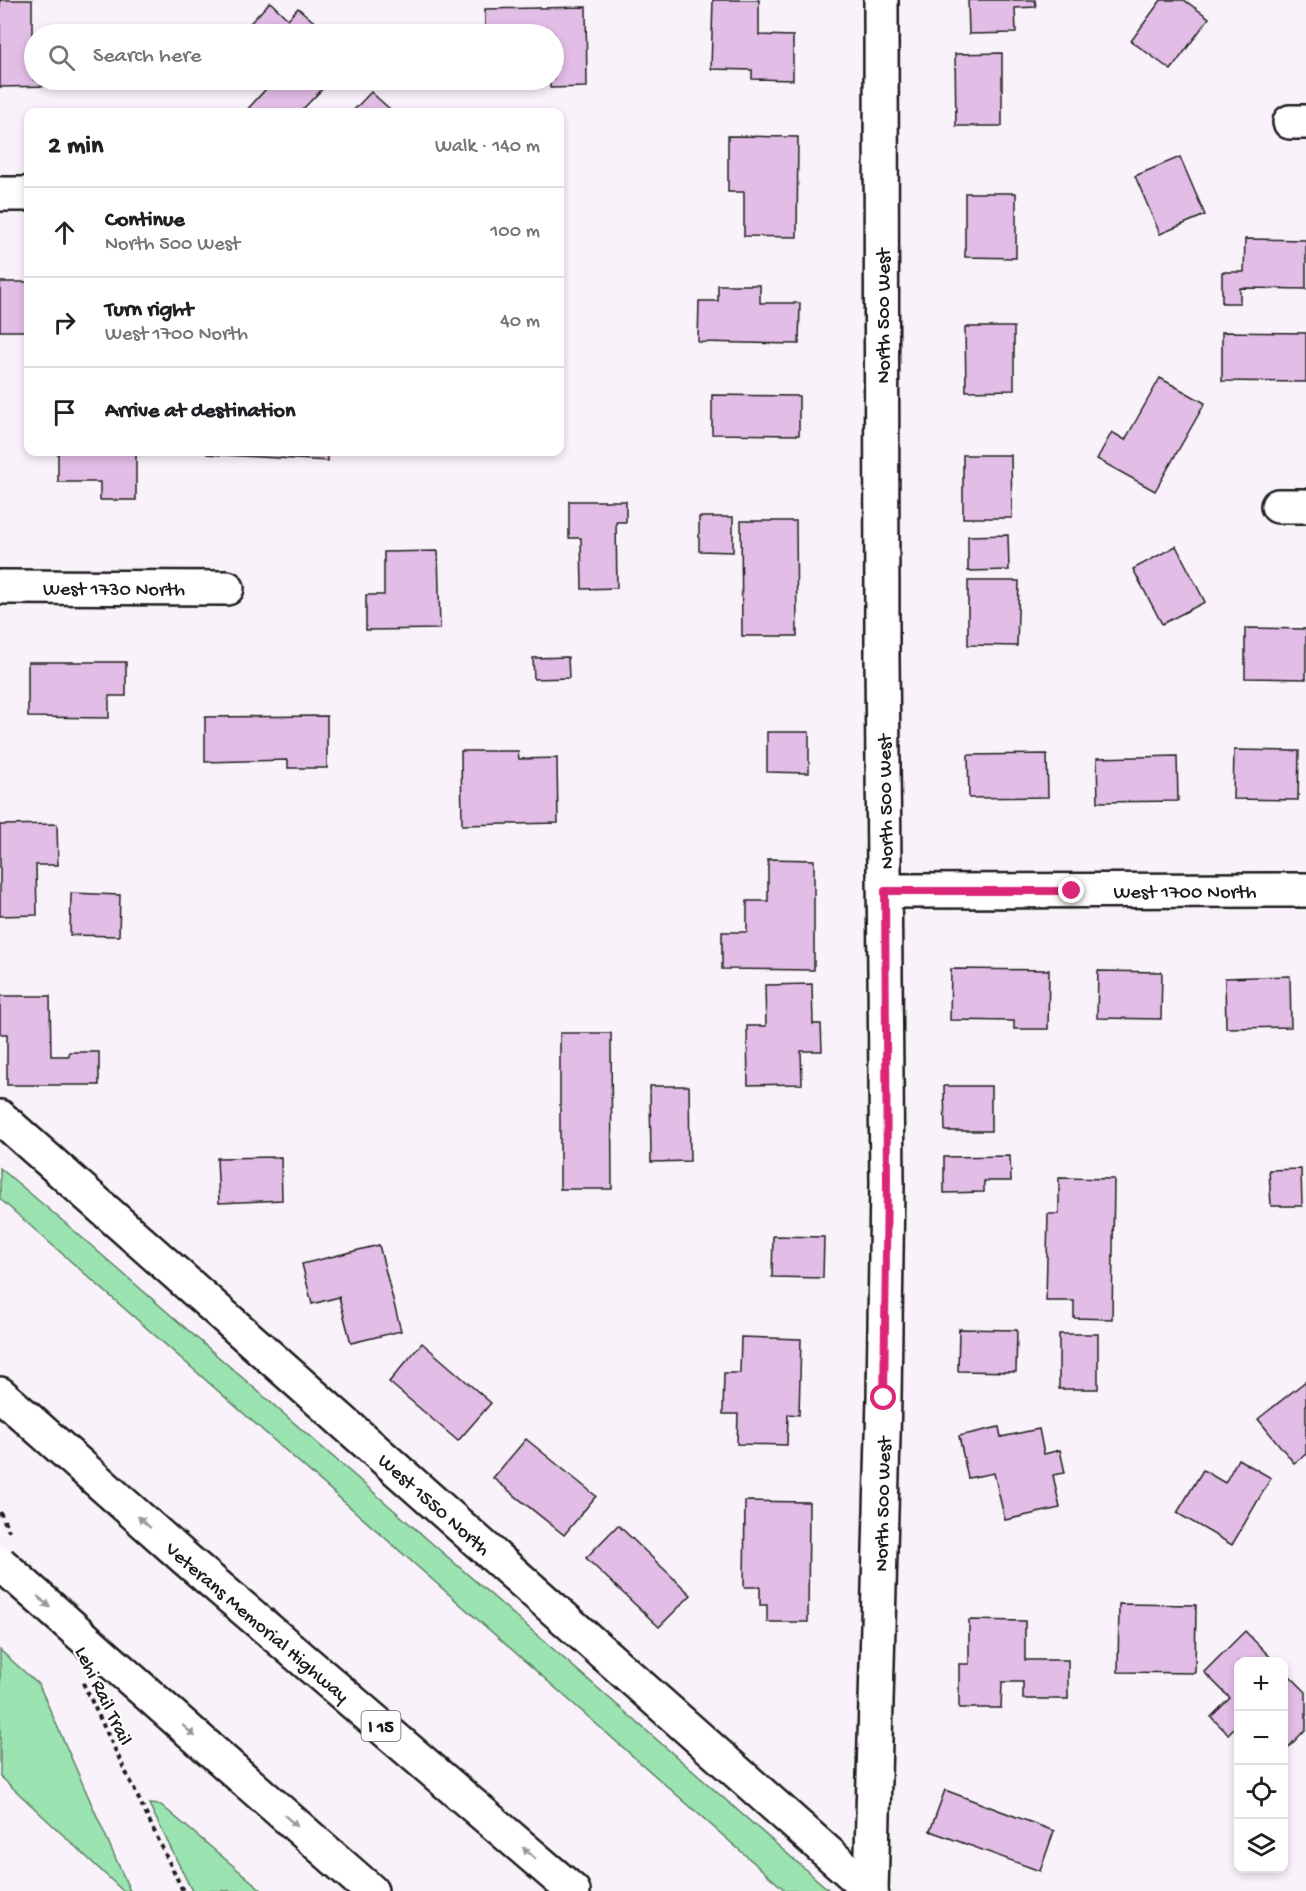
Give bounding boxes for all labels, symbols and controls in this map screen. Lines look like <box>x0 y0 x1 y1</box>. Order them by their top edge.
search box <box>24 24 564 90</box>
icon: search <box>45 41 78 74</box>
text: Search here <box>93 44 201 70</box>
text: 2 min <box>48 132 103 163</box>
text: Walk · 140 m <box>435 136 540 159</box>
text: Continue <box>105 208 185 234</box>
icon: ahead <box>48 216 81 249</box>
text: 100 m <box>490 221 540 244</box>
text: North 500 West <box>105 234 240 257</box>
street label: North 500 West <box>874 247 897 383</box>
text: Turn right <box>105 298 193 324</box>
icon: right <box>48 306 81 339</box>
text: 40 m <box>500 311 540 334</box>
text: West 1700 North <box>105 324 248 347</box>
icon: arrive <box>48 396 81 429</box>
text: Arrive at destination <box>105 399 295 425</box>
street label: West 1730 North <box>43 579 185 603</box>
street label: North 500 West <box>875 732 900 870</box>
route end <box>1058 877 1084 903</box>
street label: West 1700 North <box>1113 882 1257 905</box>
route start <box>870 1384 896 1410</box>
street label: North 500 West <box>871 1435 898 1572</box>
street label: West 1550 North <box>372 1450 494 1562</box>
one-way arrow <box>137 1516 152 1529</box>
street label: Veterans Memorial Highway <box>159 1538 353 1709</box>
one-way arrow <box>36 1595 51 1608</box>
street label: Lehi Rail Trail <box>68 1643 136 1750</box>
map controls <box>1234 1657 1288 1873</box>
button: + <box>1234 1657 1288 1711</box>
road number: I 15 <box>362 1711 400 1741</box>
button: − <box>1234 1711 1288 1765</box>
one-way arrow <box>182 1724 197 1738</box>
button: locate <box>1234 1765 1288 1819</box>
one-way arrow <box>283 1814 298 1827</box>
button: layers <box>1234 1819 1288 1873</box>
one-way arrow <box>522 1847 537 1860</box>

